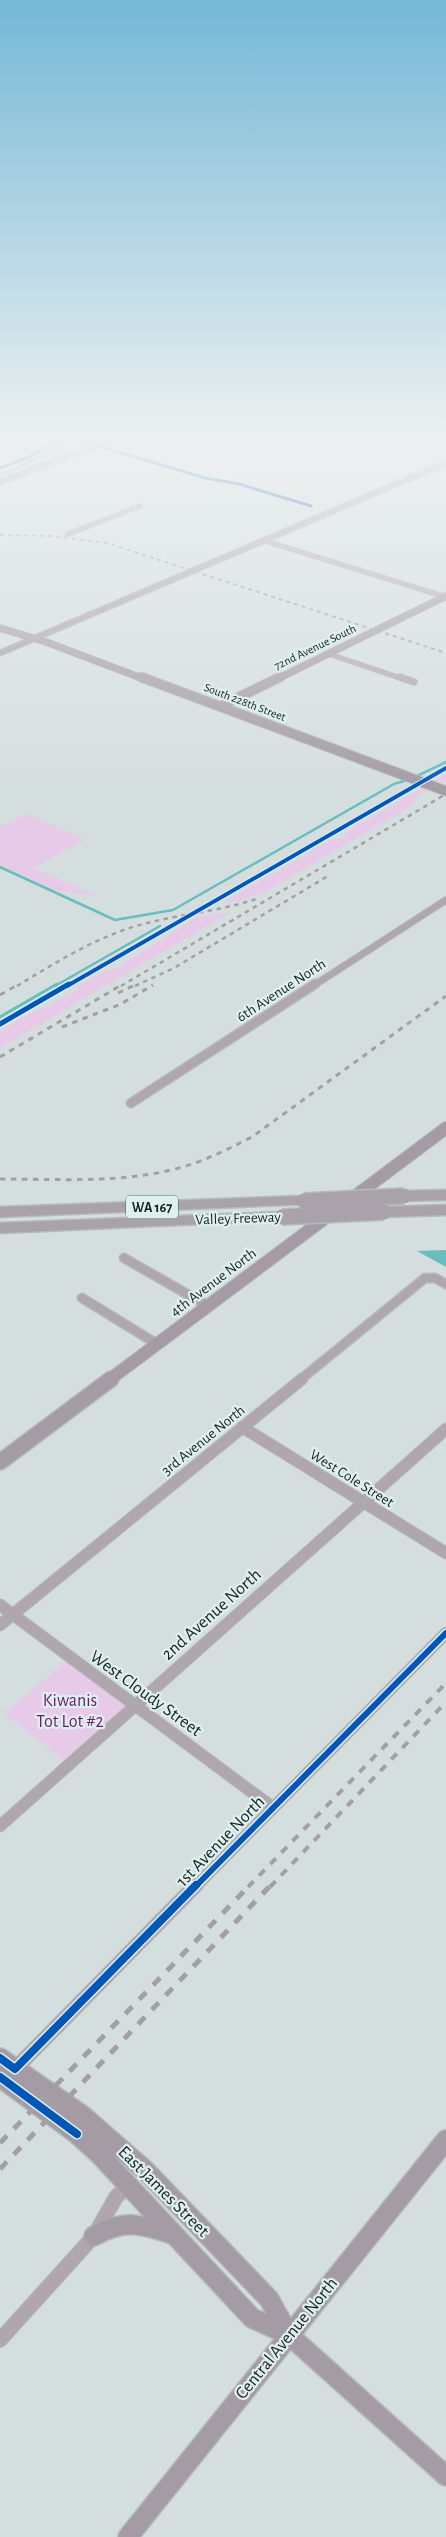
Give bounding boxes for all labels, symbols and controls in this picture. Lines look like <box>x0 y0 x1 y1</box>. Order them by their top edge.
street label: 72nd Avenue South <box>272 622 358 672</box>
street label: South 228th Street <box>203 681 288 723</box>
street label: 6th Avenue North <box>234 956 329 1025</box>
road number: WA 167 <box>126 1196 178 1218</box>
street label: Valley Freeway <box>195 1209 282 1227</box>
street label: 4th Avenue North <box>168 1245 259 1319</box>
street label: 3rd Avenue North <box>159 1402 248 1478</box>
street label: West Cole Street <box>307 1447 396 1510</box>
street label: 2nd Avenue North <box>159 1566 265 1664</box>
street label: West Cloudy Street <box>86 1647 205 1740</box>
park label: Kiwanis Tot Lot #2 <box>36 1692 104 1731</box>
street label: 1st Avenue North <box>173 1793 268 1891</box>
street label: East James Street <box>114 2143 212 2241</box>
street label: Central Avenue North <box>232 2274 341 2403</box>

